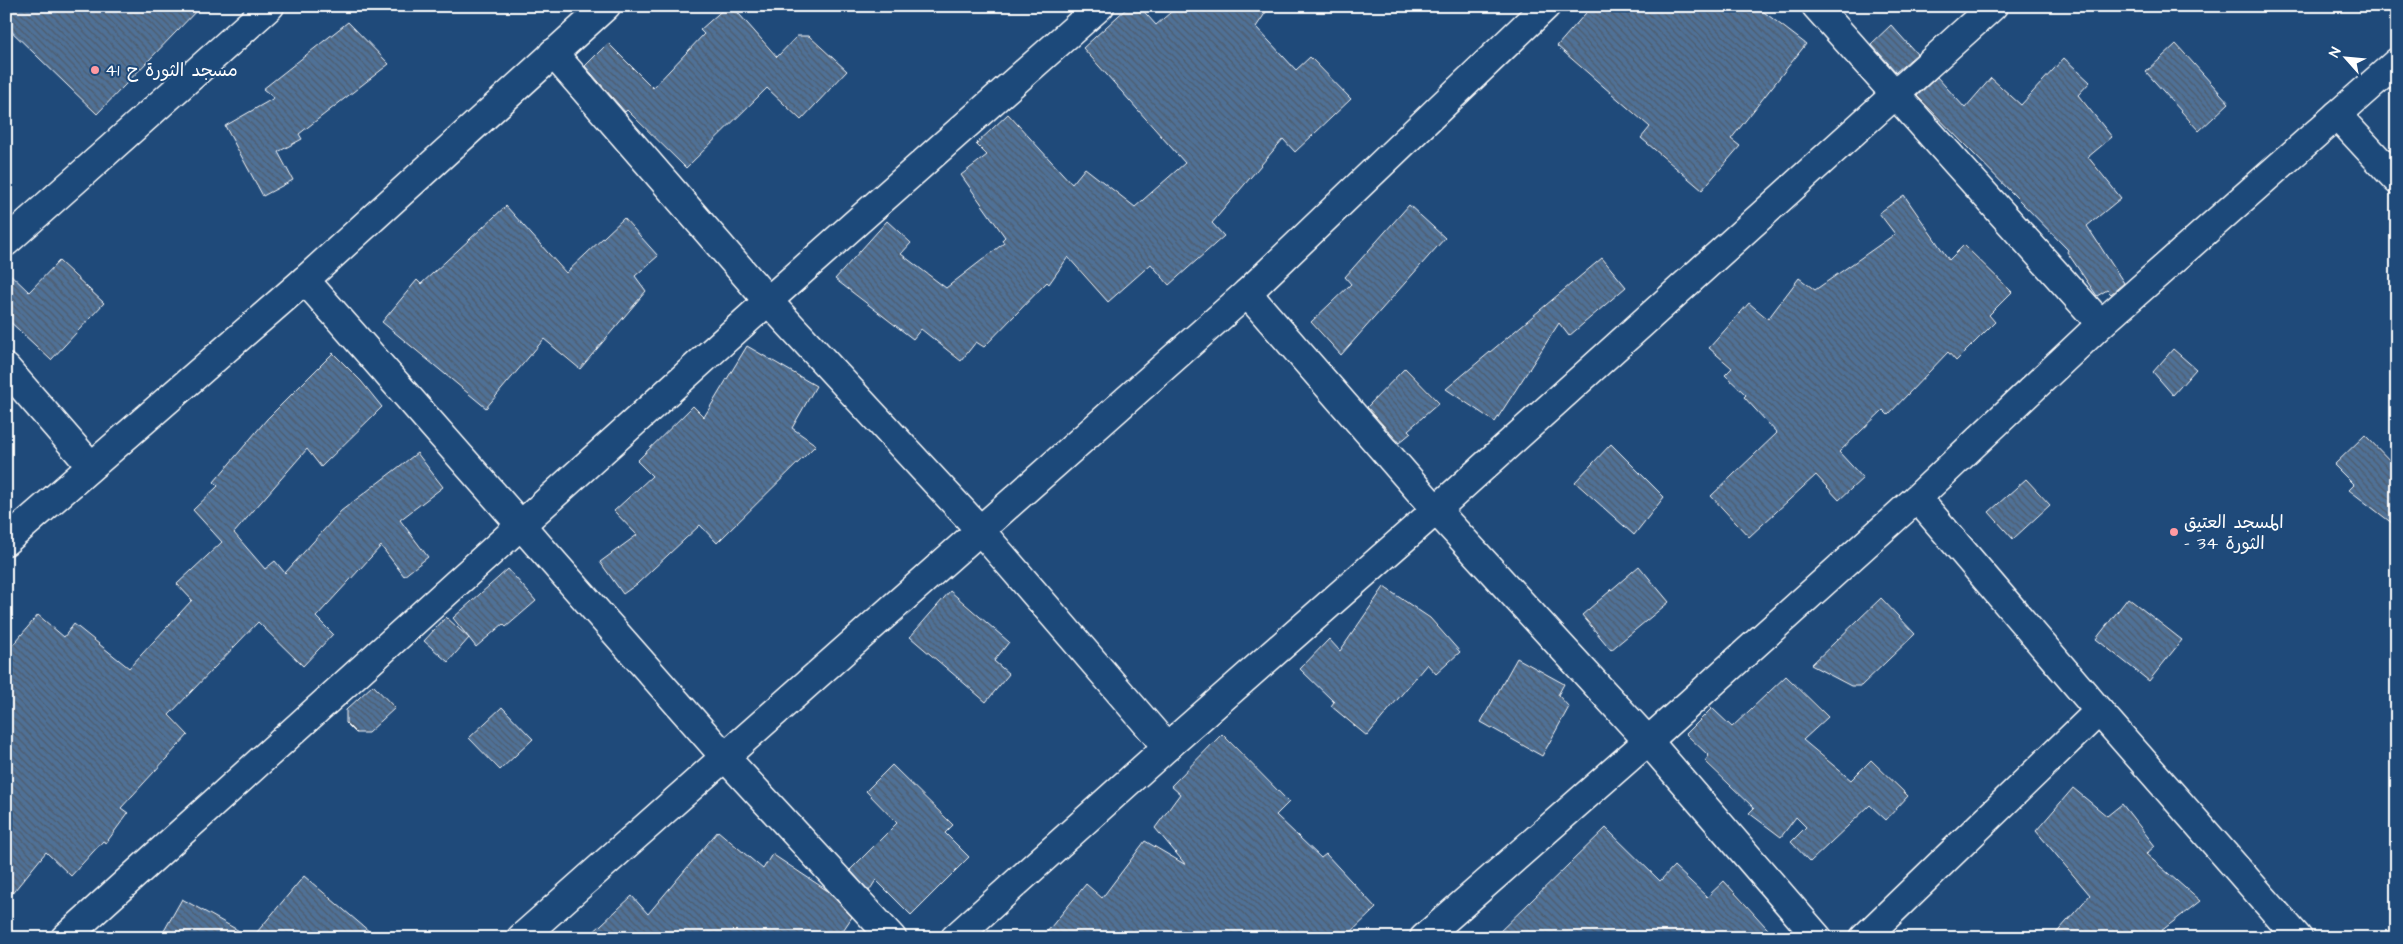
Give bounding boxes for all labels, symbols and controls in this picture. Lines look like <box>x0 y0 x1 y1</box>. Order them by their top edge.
north arrow <box>2320 32 2370 82</box>
text: N <box>2324 44 2346 61</box>
place label: مسجد الثورة ح 41 <box>105 58 238 83</box>
marker: مسجد الثورة ح 41 <box>89 64 101 76</box>
place label: المسجد العتيق - الثورة 34 <box>2184 510 2284 556</box>
marker: المسجد العتيق - الثورة 34 <box>2168 526 2180 538</box>

